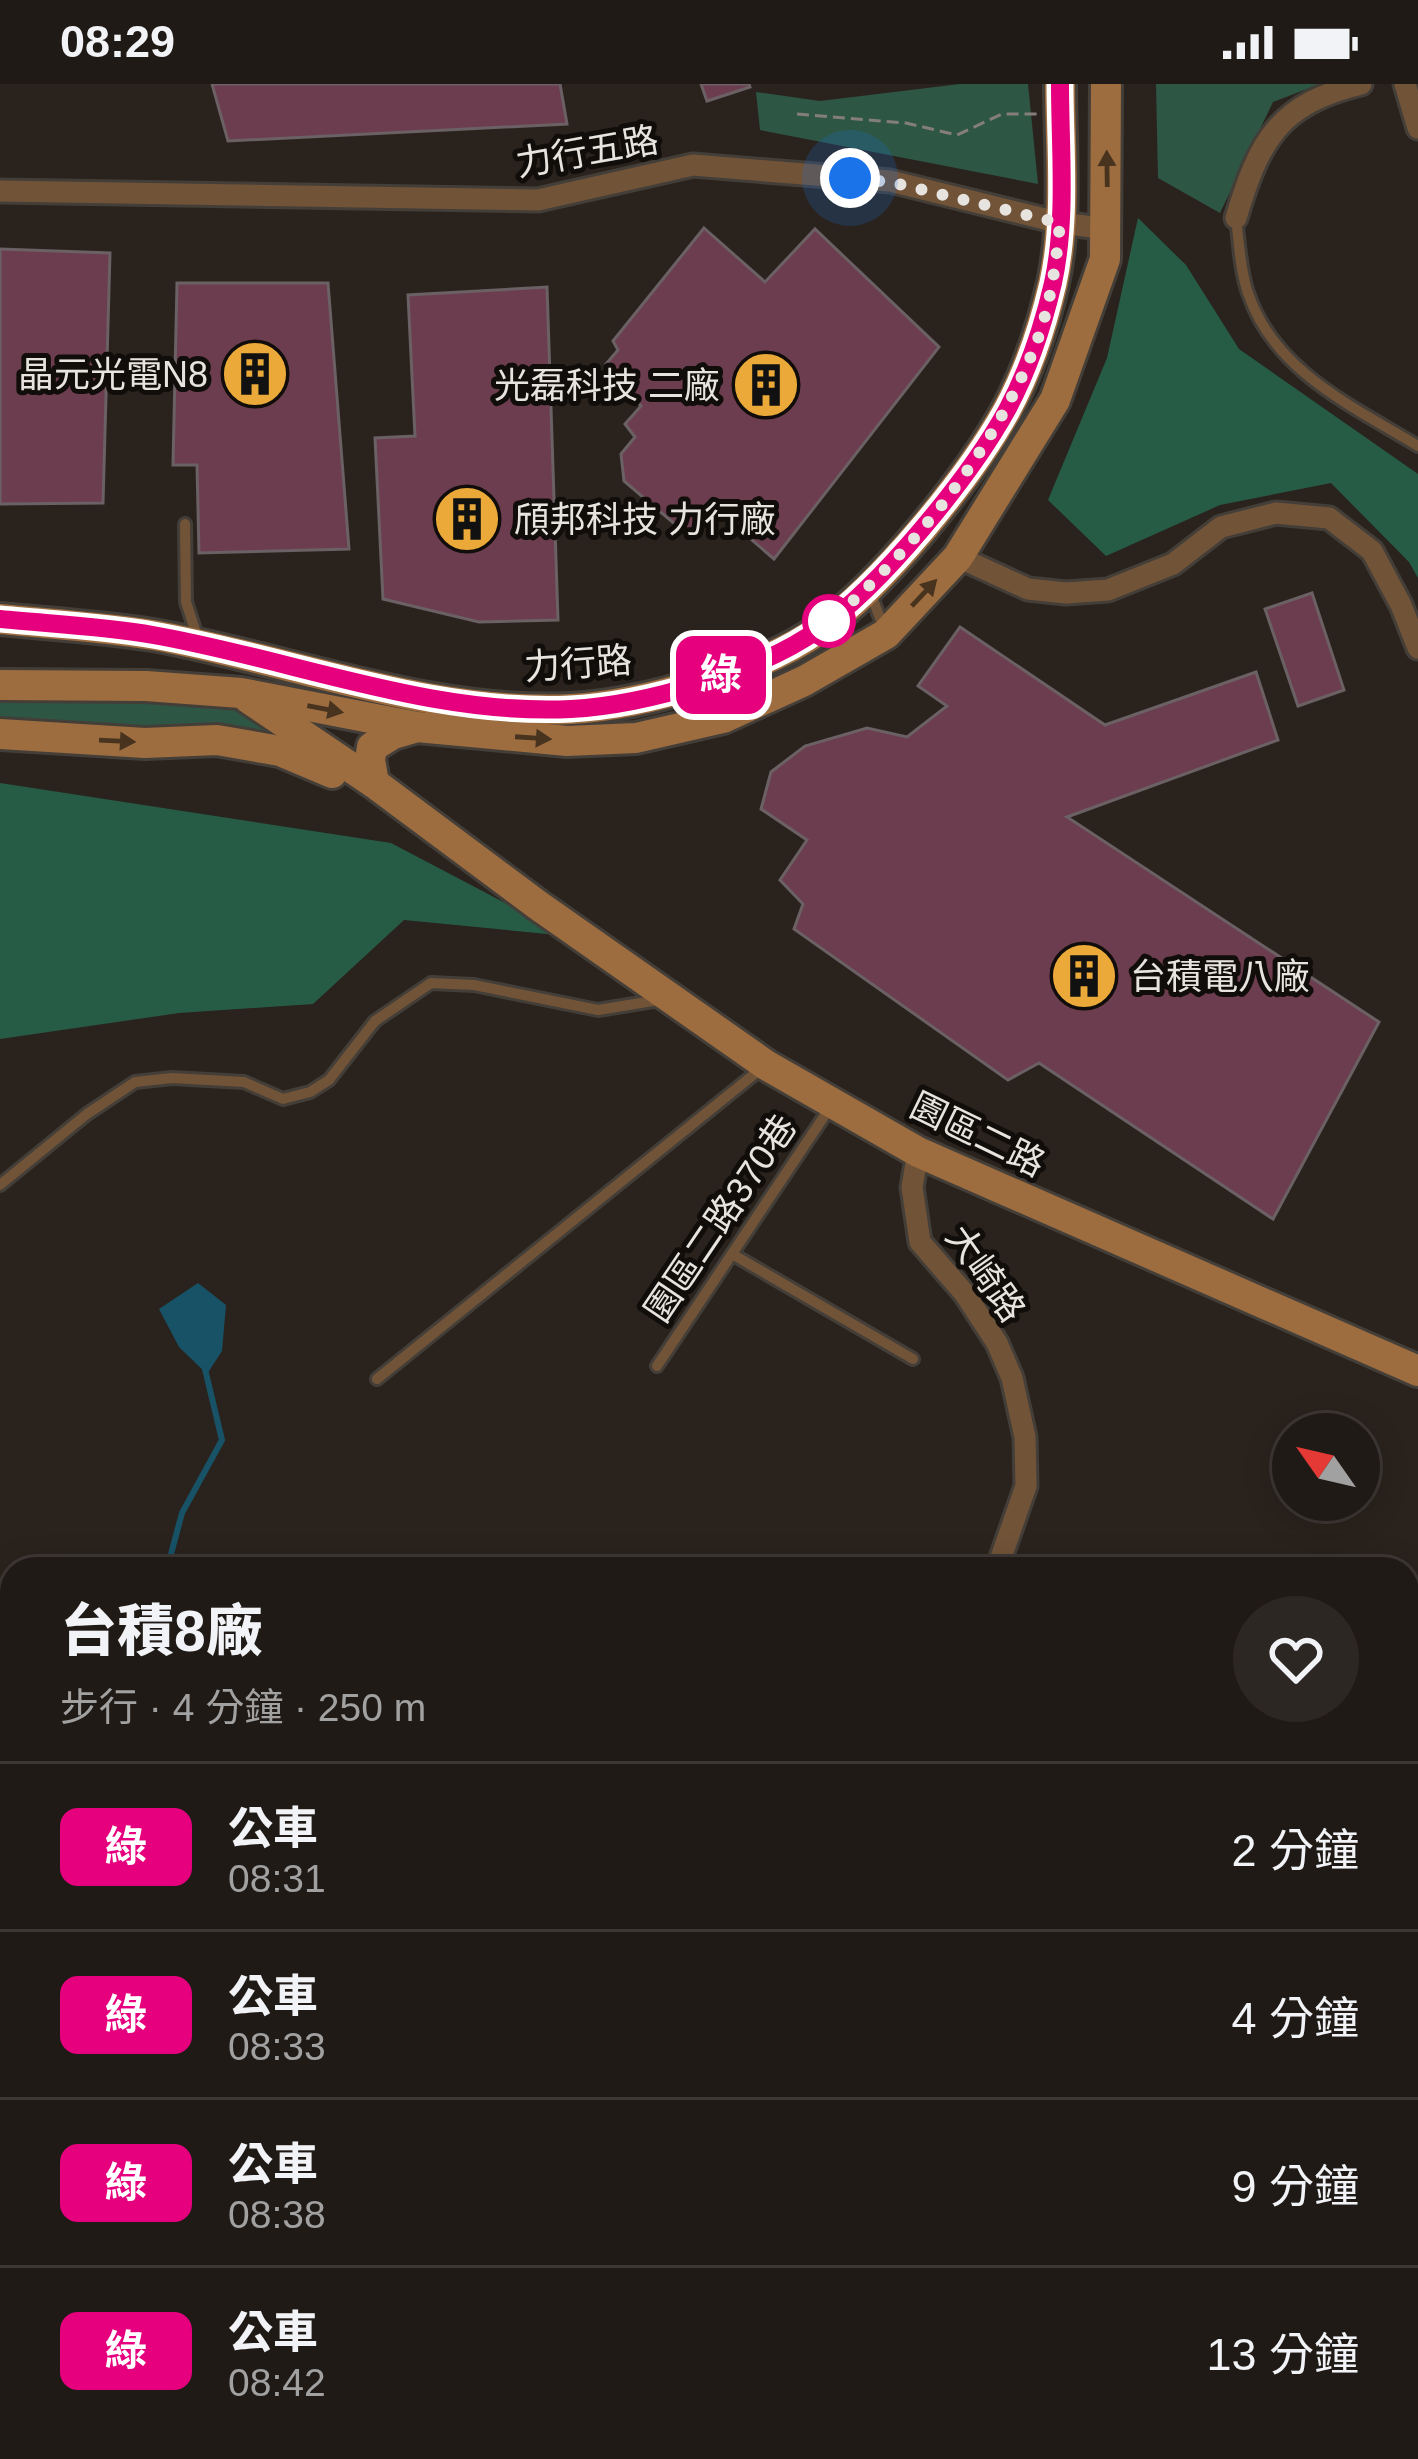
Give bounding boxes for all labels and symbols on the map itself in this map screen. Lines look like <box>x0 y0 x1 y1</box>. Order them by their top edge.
street label: 力行五路 <box>513 119 662 184</box>
your location <box>820 148 880 208</box>
one-way arrow <box>1097 149 1117 187</box>
building icon: 晶元光電N8 <box>220 339 290 409</box>
building icon: 光磊科技 二廠 <box>731 350 801 420</box>
place label: 晶元光電N8 <box>18 354 208 395</box>
place label: 光磊科技 二廠 <box>494 365 720 406</box>
building icon: 頎邦科技 力行廠 <box>432 484 502 554</box>
place label: 頎邦科技 力行廠 <box>514 499 776 540</box>
one-way arrow <box>910 579 938 608</box>
unlabelled marker <box>804 596 854 646</box>
line badge: 綠 <box>682 636 760 714</box>
street label: 力行路 <box>523 639 633 688</box>
one-way arrow <box>307 701 345 719</box>
one-way arrow <box>515 729 552 748</box>
one-way arrow <box>99 732 137 751</box>
building icon: 台積電八廠 <box>1049 941 1119 1011</box>
place label: 台積電八廠 <box>1130 956 1310 997</box>
street label: 園區二路 <box>904 1084 1051 1184</box>
street label: 園區二路370巷 <box>636 1107 805 1329</box>
street label: 大崎路 <box>938 1217 1033 1329</box>
north arrow <box>1272 1413 1380 1521</box>

